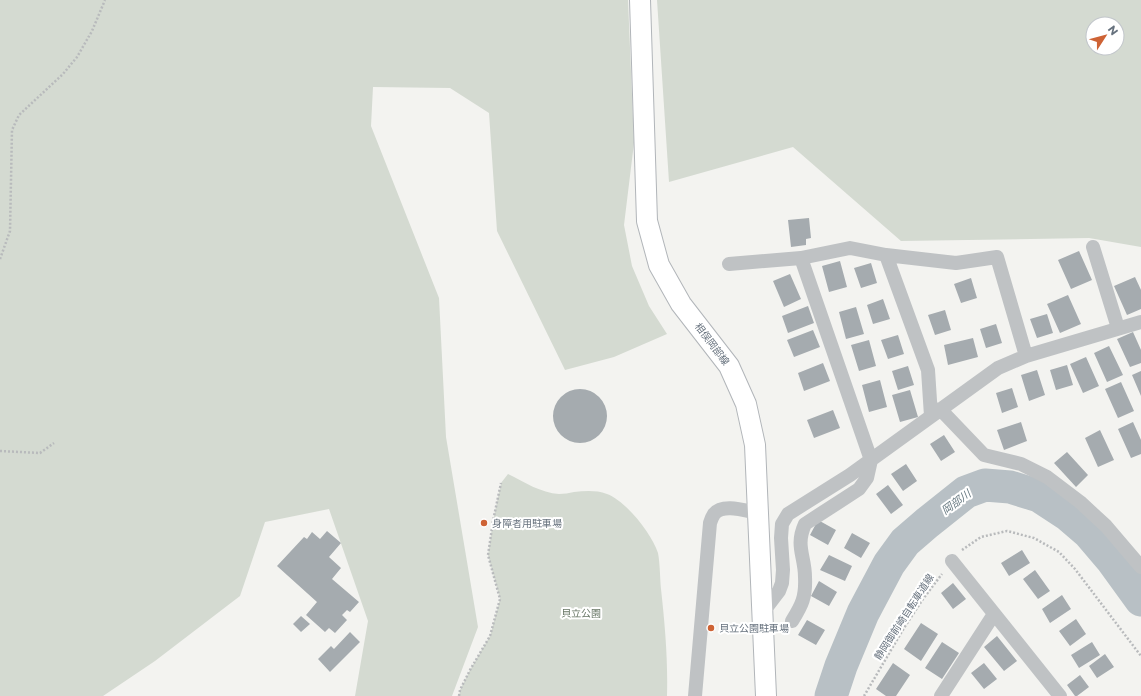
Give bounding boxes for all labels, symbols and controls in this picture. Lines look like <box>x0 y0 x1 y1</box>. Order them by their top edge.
north arrow <box>1085 16 1125 56</box>
text: N <box>1105 22 1121 38</box>
street label: 相俣岡部線 <box>692 320 732 368</box>
water label: 岡部川 <box>939 486 974 517</box>
place label: 身障者用駐車場 <box>492 517 562 530</box>
marker: 身障者用駐車場 <box>479 518 489 528</box>
street label: 静岡御前崎自転車道線 <box>871 572 937 662</box>
park label: 貝立公園 <box>561 607 601 620</box>
place label: 貝立公園駐車場 <box>719 622 789 635</box>
marker: 貝立公園駐車場 <box>706 623 716 633</box>

